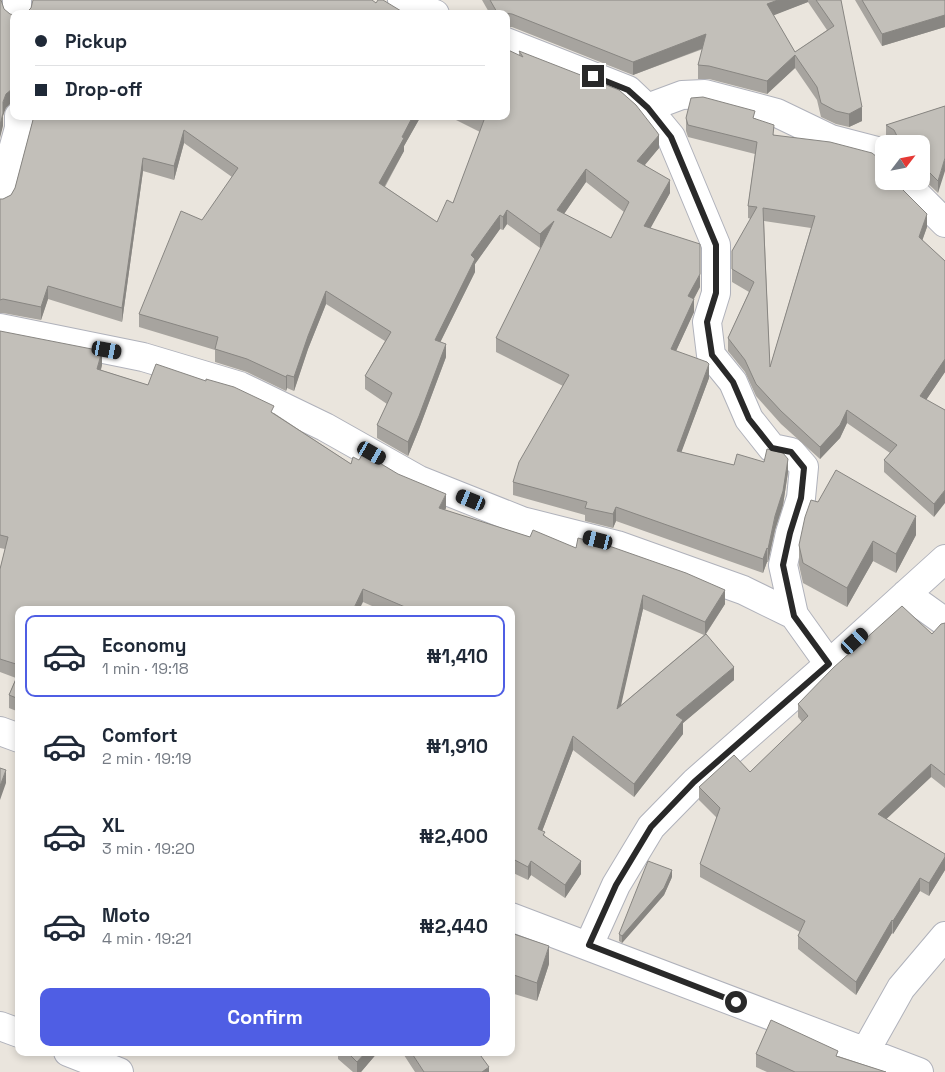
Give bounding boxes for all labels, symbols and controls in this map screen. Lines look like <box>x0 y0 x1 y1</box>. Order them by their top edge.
text: Pickup <box>65 29 127 54</box>
route end <box>582 65 604 87</box>
text: Drop-off <box>65 77 143 102</box>
north arrow <box>875 135 930 190</box>
map controls <box>875 135 930 190</box>
car <box>90 340 123 360</box>
car <box>355 439 388 467</box>
car <box>454 487 487 513</box>
car <box>581 529 614 551</box>
car <box>838 625 871 657</box>
text: Economy <box>102 633 186 658</box>
icon: car <box>42 634 87 679</box>
text: ₦1,410 <box>426 644 488 669</box>
text: 1 min · 19:18 <box>102 658 189 679</box>
text: Comfort <box>102 723 178 748</box>
icon: car <box>42 724 87 769</box>
text: ₦1,910 <box>426 734 488 759</box>
text: 2 min · 19:19 <box>102 748 191 769</box>
text: XL <box>102 813 125 838</box>
icon: car <box>42 814 87 859</box>
text: ₦2,400 <box>419 824 488 849</box>
text: 3 min · 19:20 <box>102 838 195 859</box>
text: Moto <box>102 903 150 928</box>
icon: car <box>42 904 87 949</box>
text: ₦2,440 <box>419 914 488 939</box>
text: 4 min · 19:21 <box>102 928 192 949</box>
button: Confirm <box>40 988 490 1046</box>
route start <box>725 991 747 1013</box>

